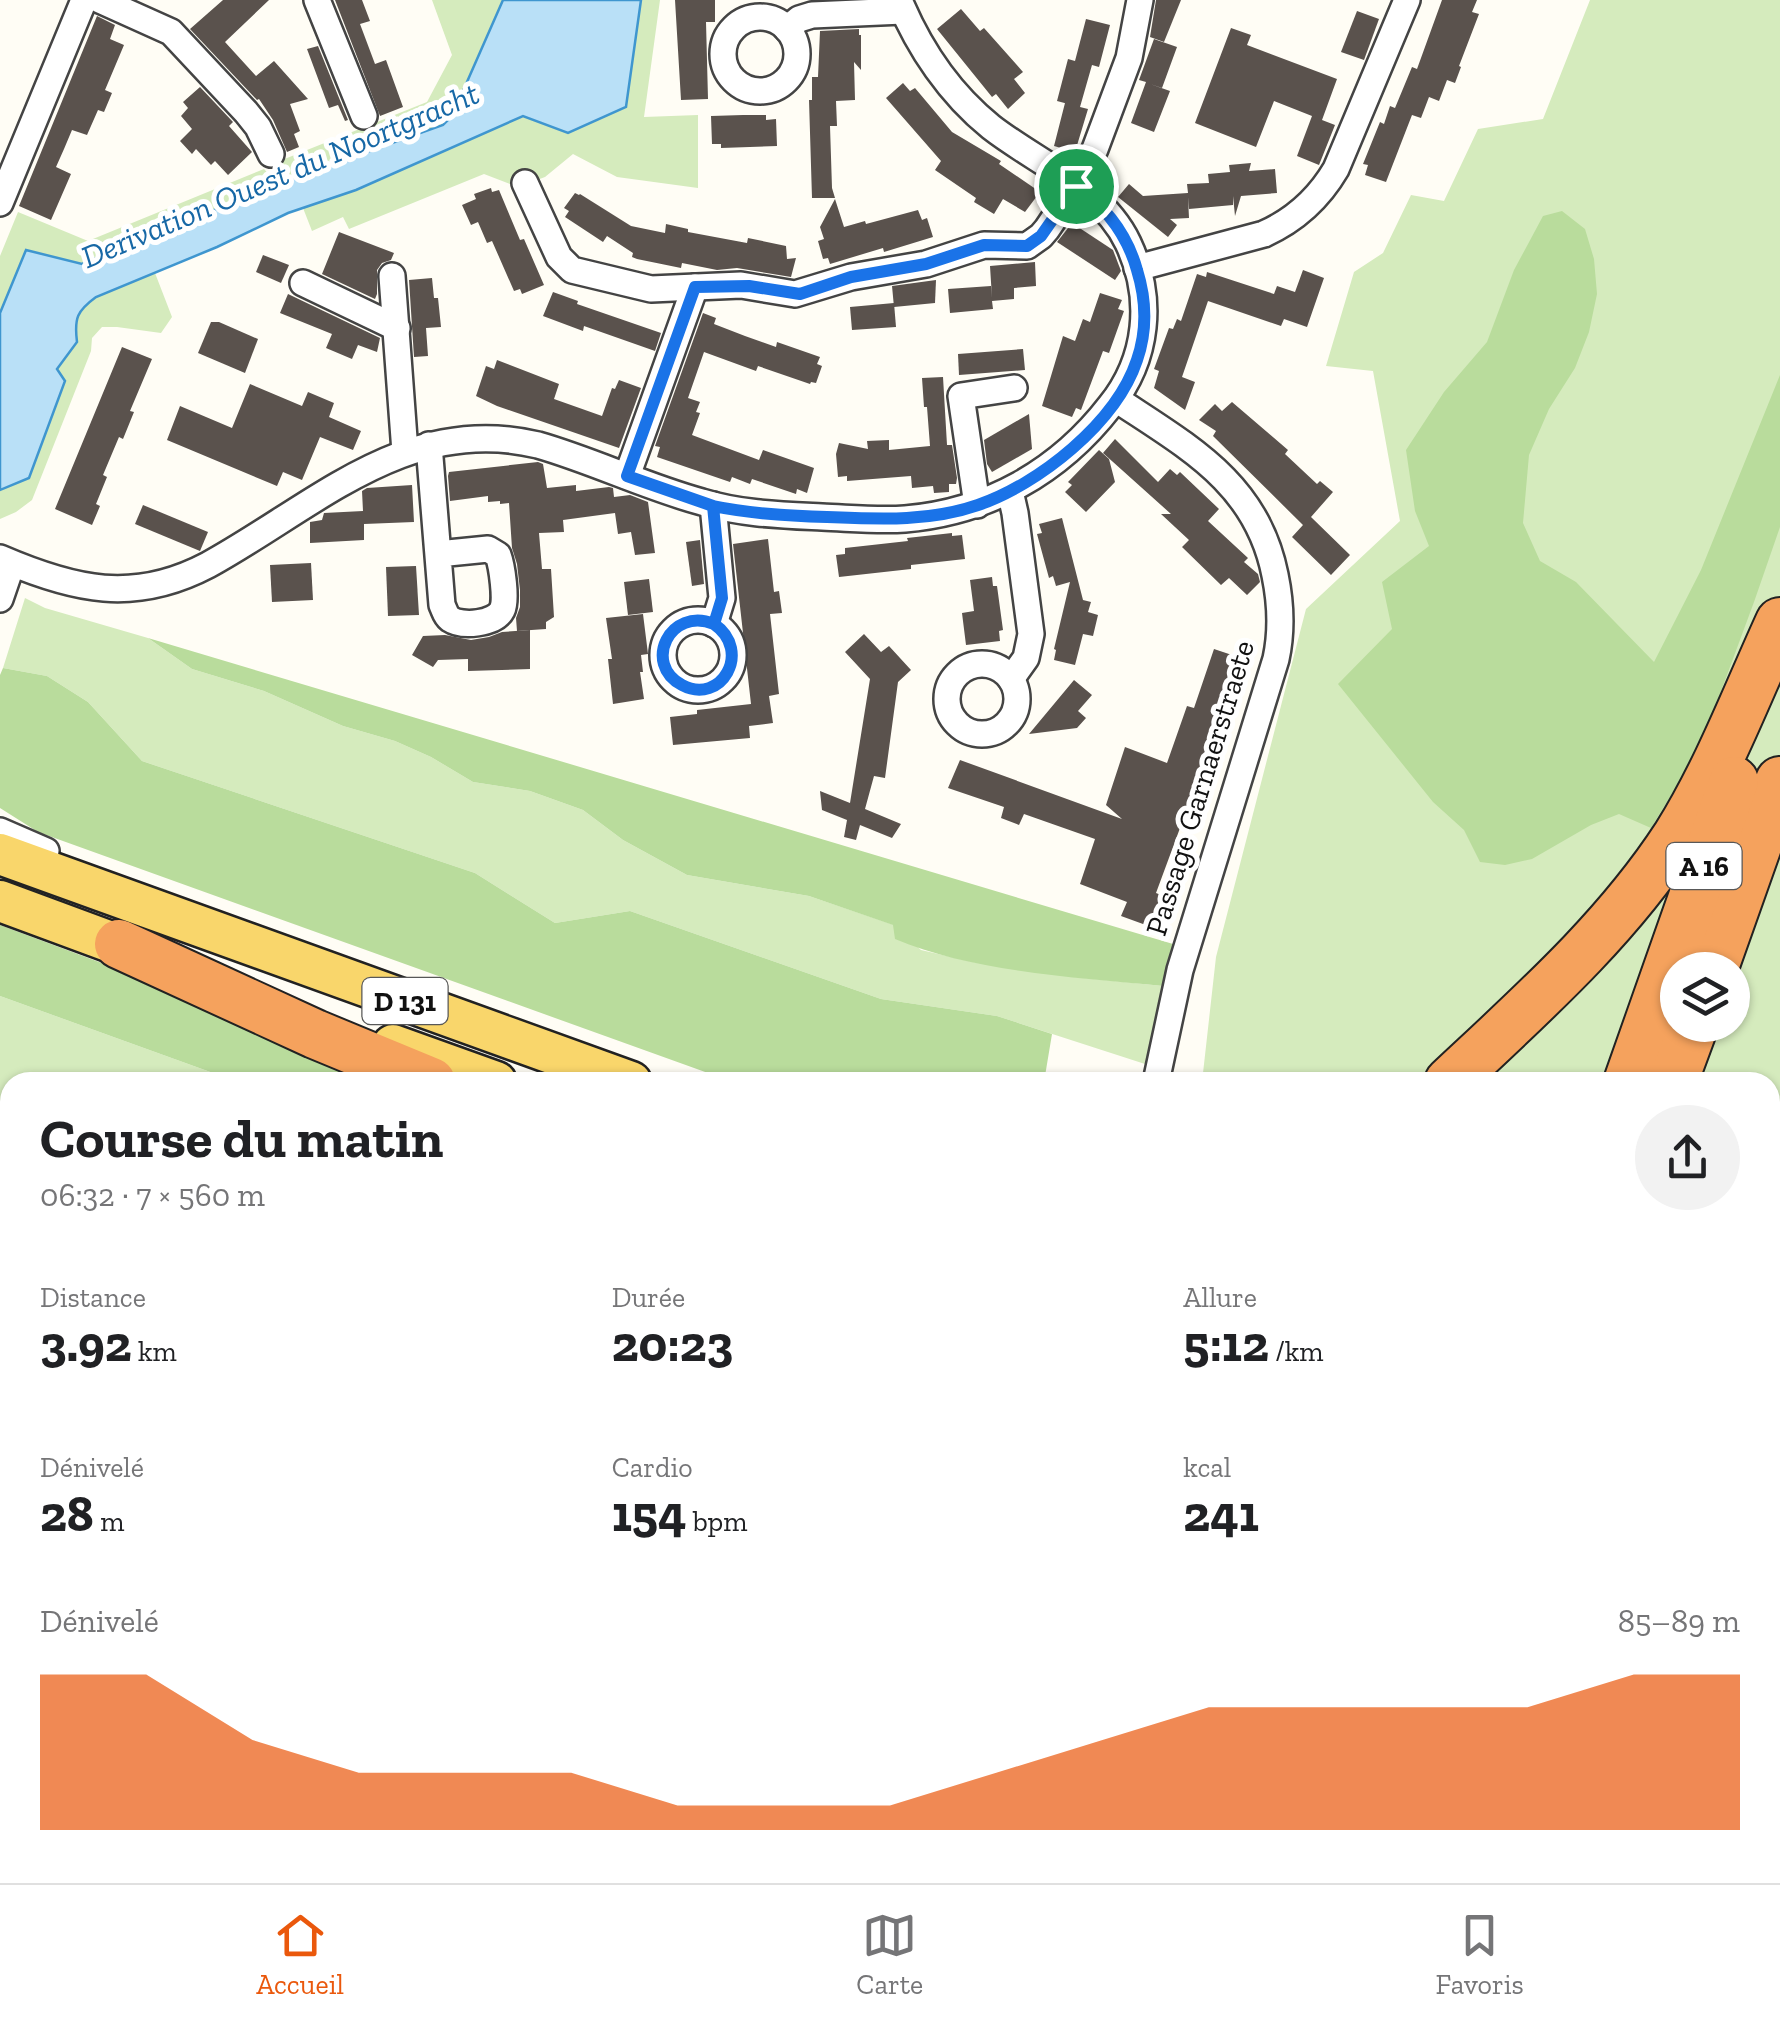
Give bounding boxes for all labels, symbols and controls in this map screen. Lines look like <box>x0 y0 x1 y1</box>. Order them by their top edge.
water label: Derivation Ouest du Noortgracht <box>75 74 485 276</box>
pin <box>1034 144 1119 229</box>
icon: arrive <box>1049 159 1104 214</box>
street label: Passage Garnaerstraete <box>1138 636 1262 940</box>
road number: A 16 <box>1666 843 1742 889</box>
map controls <box>1660 952 1750 1042</box>
button: layers <box>1660 952 1750 1042</box>
road number: D 131 <box>362 978 448 1024</box>
text: Course du matin <box>40 1105 443 1171</box>
button: share <box>1635 1105 1740 1210</box>
text: 06:32 · 7 × 560 m <box>40 1176 265 1214</box>
text: Distance <box>40 1281 146 1314</box>
text: Durée <box>612 1281 685 1314</box>
text: Allure <box>1183 1281 1257 1314</box>
text: 3.92 <box>40 1314 132 1374</box>
text: 20:23 <box>612 1314 733 1374</box>
text: 5:12 <box>1183 1314 1269 1374</box>
text: km <box>132 1335 177 1368</box>
text: /km <box>1269 1335 1323 1368</box>
text: Dénivelé <box>40 1451 144 1484</box>
text: Cardio <box>612 1451 693 1484</box>
text: kcal <box>1183 1451 1231 1484</box>
text: 28 <box>40 1484 94 1544</box>
text: 154 <box>612 1484 686 1544</box>
text: 241 <box>1183 1484 1259 1544</box>
text: m <box>94 1505 124 1538</box>
text: bpm <box>686 1505 747 1538</box>
text: Dénivelé <box>40 1602 159 1640</box>
text: 85–89 m <box>1618 1602 1740 1640</box>
tab: Accueil <box>256 1908 344 2001</box>
tab: Carte <box>856 1908 923 2001</box>
tab: Favoris <box>1436 1908 1524 2001</box>

